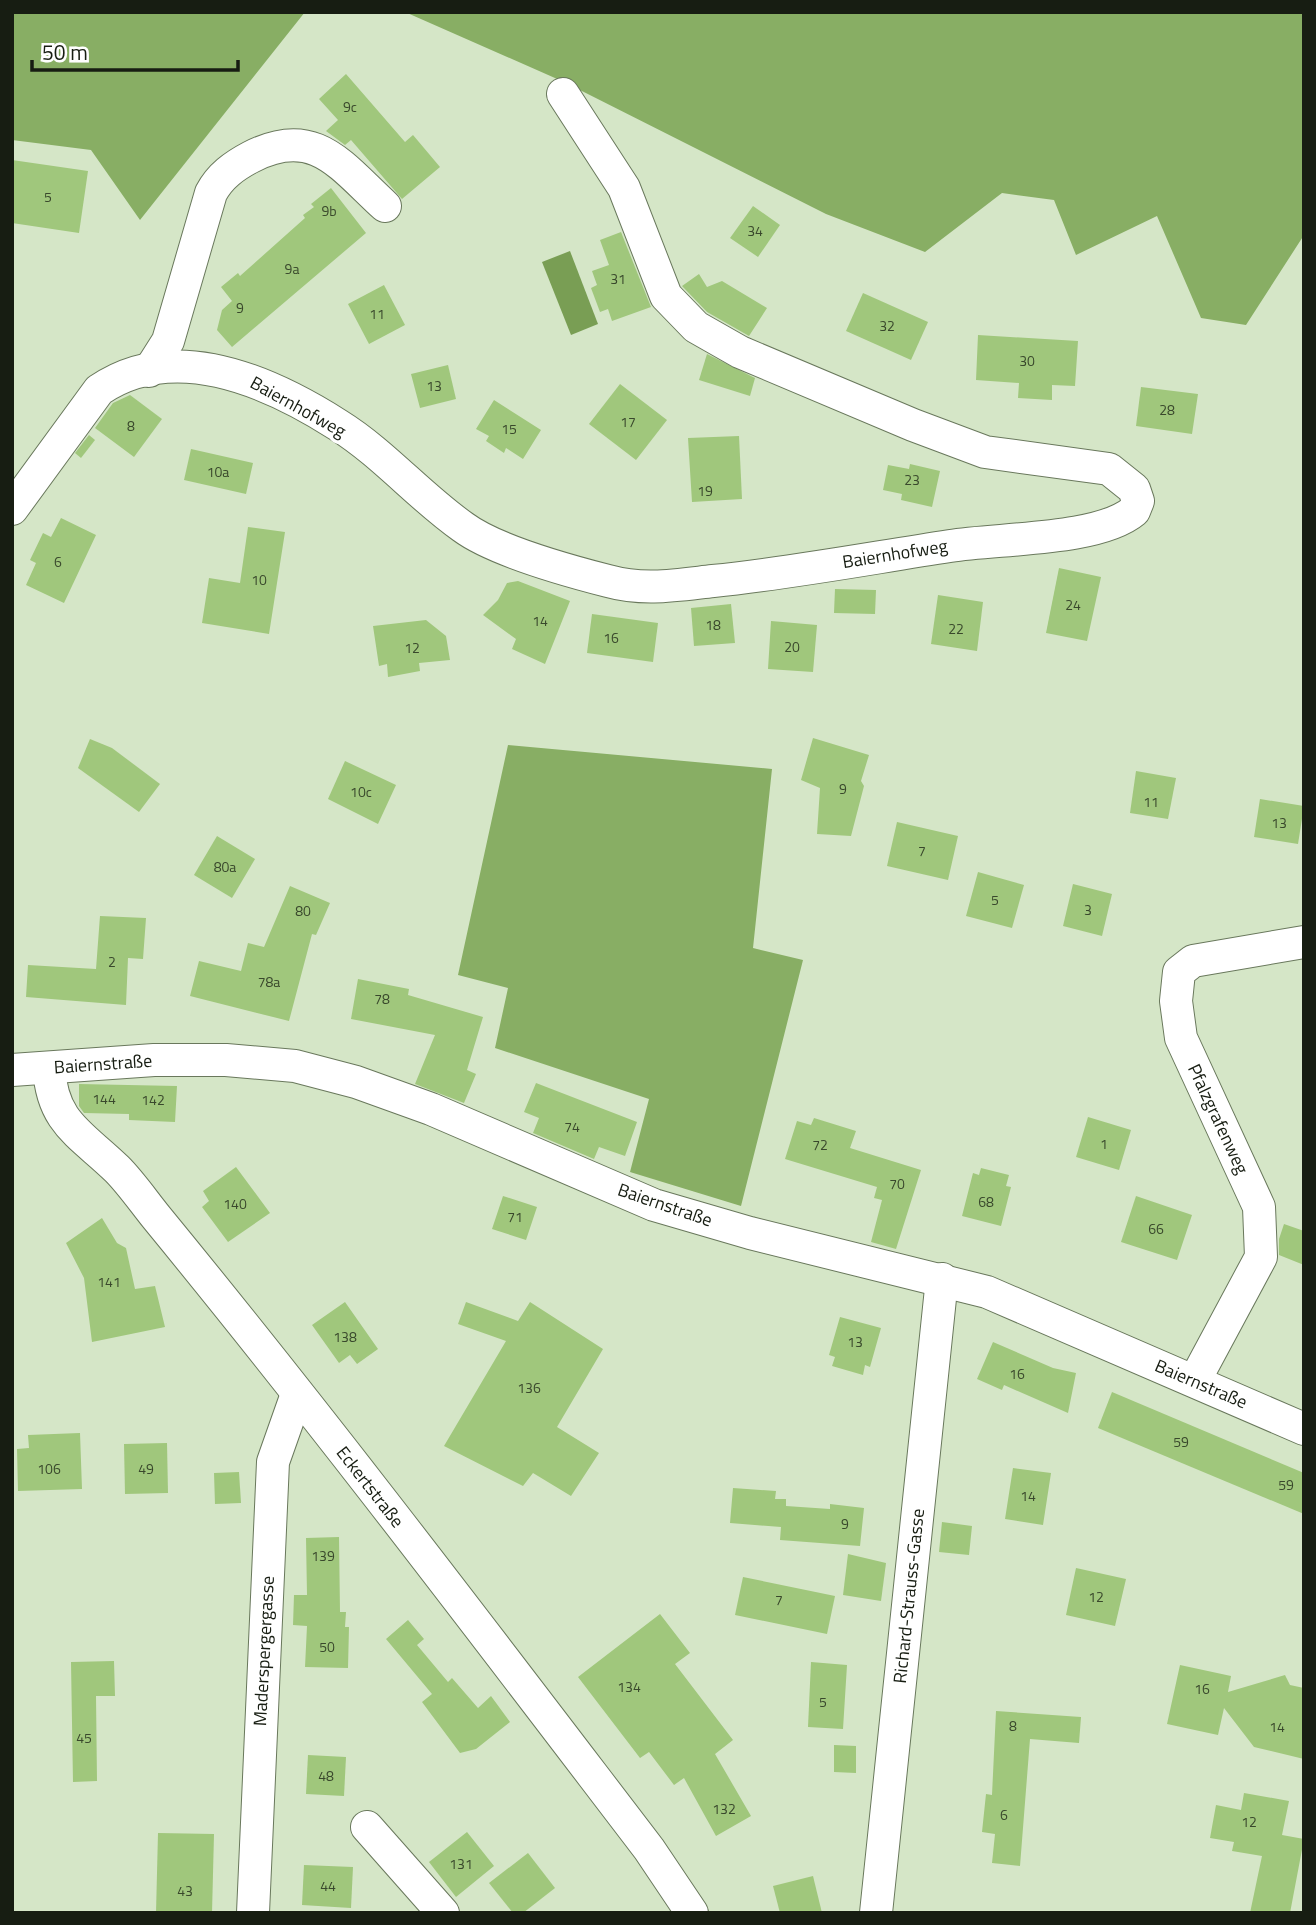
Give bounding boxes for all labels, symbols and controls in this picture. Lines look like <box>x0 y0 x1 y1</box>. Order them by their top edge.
scale bar <box>32 28 238 72</box>
text: 50 m <box>42 36 88 68</box>
house number: 9c <box>343 96 357 117</box>
house number: 5 <box>44 186 52 207</box>
house number: 9b <box>321 200 337 221</box>
house number: 34 <box>747 220 763 241</box>
house number: 9a <box>285 258 299 279</box>
house number: 31 <box>610 268 626 289</box>
house number: 9 <box>236 297 244 318</box>
house number: 11 <box>369 303 385 324</box>
house number: 32 <box>879 315 895 336</box>
house number: 30 <box>1019 350 1035 371</box>
street label: Baiernhofweg <box>245 369 351 444</box>
house number: 13 <box>426 375 442 396</box>
house number: 28 <box>1159 399 1175 420</box>
house number: 17 <box>620 411 636 432</box>
house number: 8 <box>127 415 135 436</box>
house number: 15 <box>501 418 517 439</box>
house number: 10a <box>207 461 229 482</box>
house number: 23 <box>904 469 920 490</box>
house number: 19 <box>697 480 713 501</box>
street label: Baiernhofweg <box>840 532 949 575</box>
house number: 6 <box>54 551 62 572</box>
house number: 10 <box>251 569 267 590</box>
house number: 24 <box>1065 594 1081 615</box>
house number: 14 <box>532 610 548 631</box>
house number: 18 <box>705 614 721 635</box>
house number: 22 <box>948 618 964 639</box>
house number: 16 <box>603 627 619 648</box>
house number: 20 <box>784 636 800 657</box>
house number: 12 <box>404 637 420 658</box>
house number: 9 <box>839 778 847 799</box>
house number: 10c <box>350 781 372 802</box>
house number: 11 <box>1143 791 1159 812</box>
house number: 13 <box>1271 812 1287 833</box>
house number: 7 <box>918 840 926 861</box>
house number: 80a <box>214 856 236 877</box>
house number: 5 <box>991 889 999 910</box>
house number: 3 <box>1084 899 1092 920</box>
house number: 80 <box>295 900 311 921</box>
house number: 2 <box>108 951 116 972</box>
house number: 78a <box>258 971 280 992</box>
house number: 78 <box>374 988 390 1009</box>
street label: Baiernstraße <box>53 1047 153 1080</box>
street label: Pfalzgrafenweg <box>1181 1059 1256 1178</box>
house number: 144 <box>92 1088 116 1109</box>
house number: 142 <box>141 1089 165 1110</box>
house number: 74 <box>564 1116 580 1137</box>
house number: 1 <box>1100 1133 1108 1154</box>
house number: 72 <box>812 1134 828 1155</box>
house number: 70 <box>889 1173 905 1194</box>
street label: Baiernstraße <box>614 1176 716 1233</box>
house number: 68 <box>978 1191 994 1212</box>
house number: 140 <box>223 1193 247 1214</box>
house number: 71 <box>507 1206 523 1227</box>
house number: 66 <box>1148 1218 1164 1239</box>
house number: 141 <box>97 1271 121 1292</box>
house number: 138 <box>333 1326 357 1347</box>
house number: 13 <box>847 1331 863 1352</box>
street label: Baiernstraße <box>1151 1352 1252 1415</box>
house number: 16 <box>1009 1363 1025 1384</box>
house number: 136 <box>517 1377 541 1398</box>
house number: 59 <box>1173 1431 1189 1452</box>
street label: Eckertstraße <box>330 1440 411 1533</box>
house number: 106 <box>37 1458 61 1479</box>
house number: 49 <box>138 1458 154 1479</box>
house number: 59 <box>1278 1474 1294 1495</box>
house number: 14 <box>1020 1485 1036 1506</box>
street label: Richard-Strauss-Gasse <box>886 1507 931 1685</box>
house number: 9 <box>841 1513 849 1534</box>
house number: 139 <box>311 1545 335 1566</box>
street label: Maderspergergasse <box>246 1575 281 1727</box>
house number: 12 <box>1088 1586 1104 1607</box>
house number: 7 <box>775 1589 783 1610</box>
house number: 50 <box>319 1636 335 1657</box>
house number: 134 <box>617 1676 641 1697</box>
house number: 16 <box>1194 1678 1210 1699</box>
house number: 5 <box>819 1691 827 1712</box>
house number: 8 <box>1009 1715 1017 1736</box>
house number: 14 <box>1269 1716 1285 1737</box>
house number: 45 <box>76 1727 92 1748</box>
house number: 48 <box>318 1765 334 1786</box>
house number: 132 <box>712 1798 736 1819</box>
house number: 6 <box>1000 1804 1008 1825</box>
house number: 12 <box>1241 1811 1257 1832</box>
house number: 131 <box>449 1853 473 1874</box>
house number: 44 <box>320 1875 336 1896</box>
house number: 43 <box>177 1880 193 1901</box>

